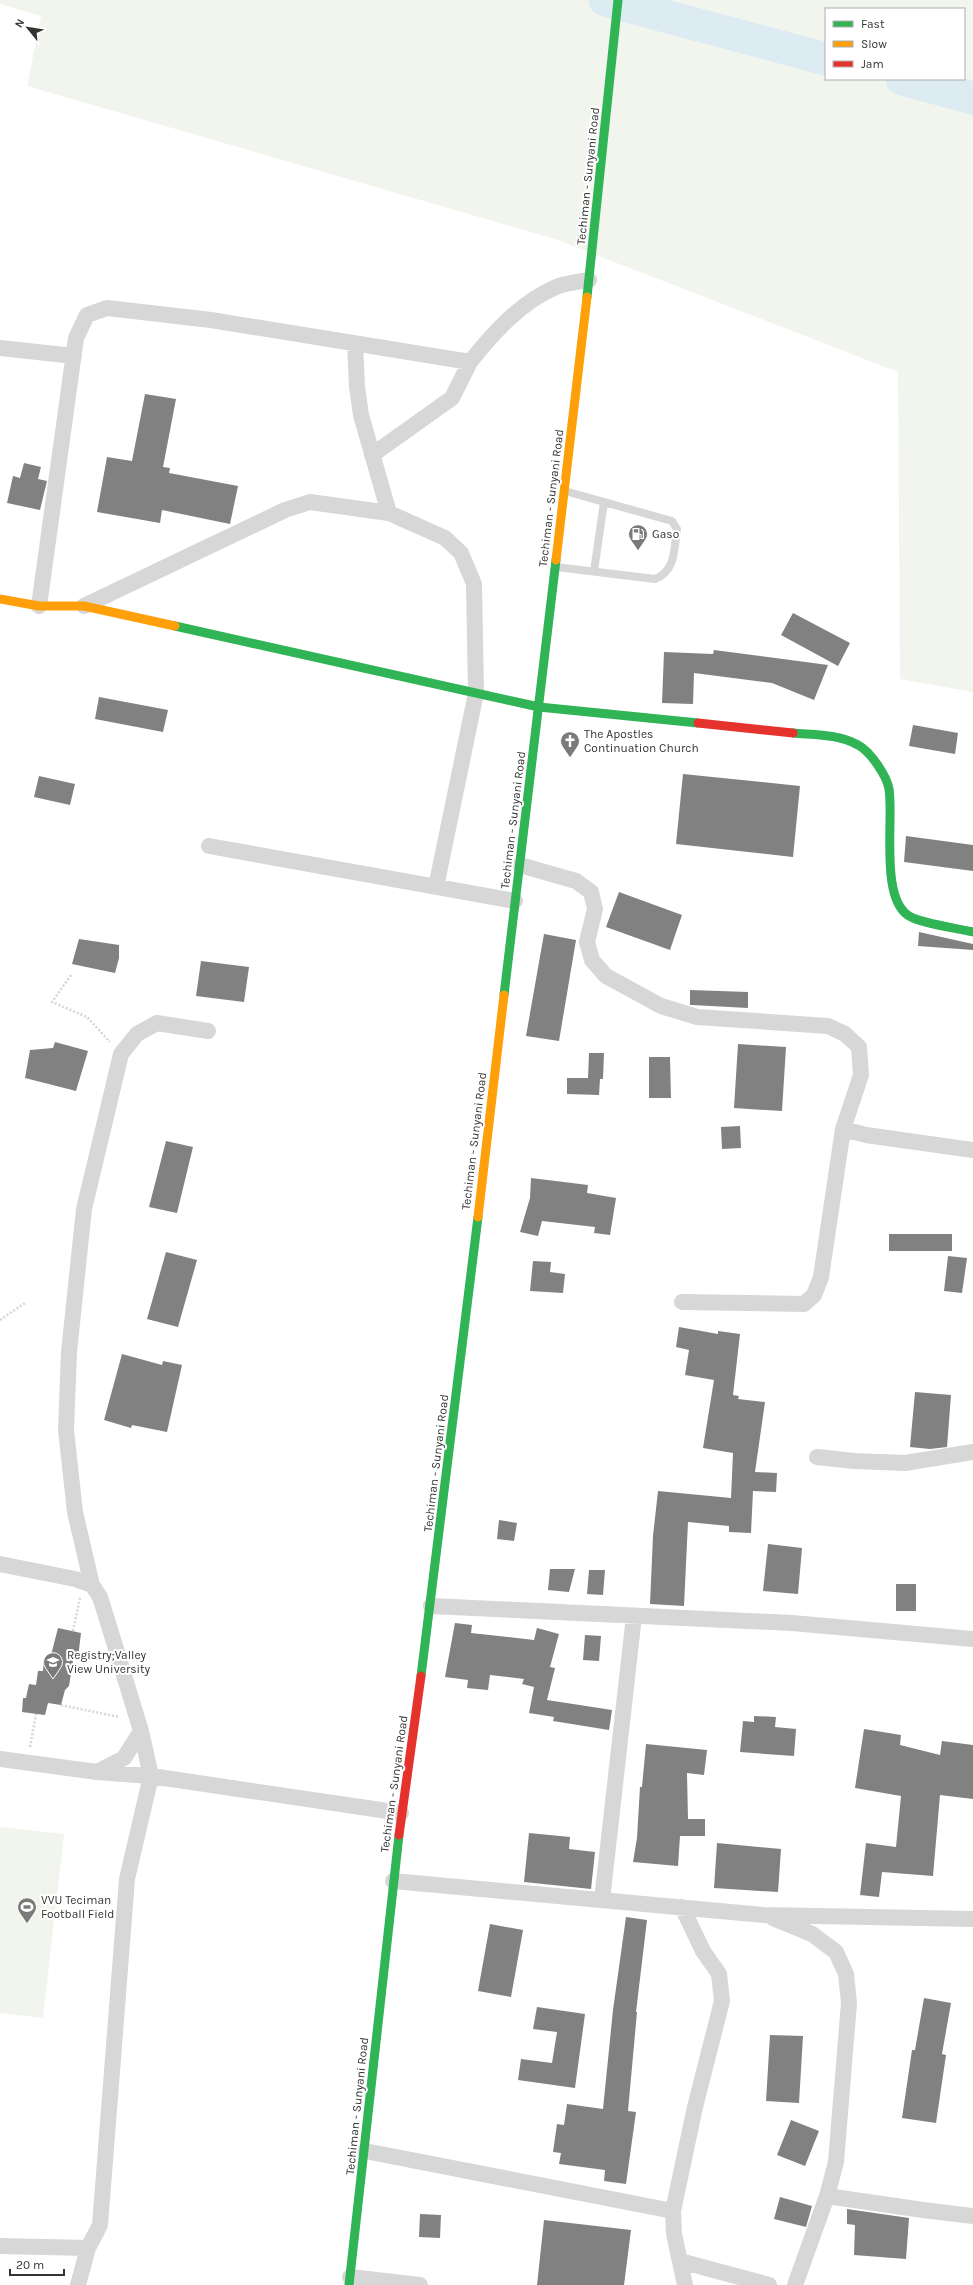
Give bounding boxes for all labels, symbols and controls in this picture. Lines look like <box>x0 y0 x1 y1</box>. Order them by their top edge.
north arrow <box>8 8 48 48</box>
legend <box>825 8 965 80</box>
text: N <box>12 17 27 30</box>
text: Fast <box>861 17 885 31</box>
text: Slow <box>861 37 887 51</box>
text: Jam <box>861 57 884 71</box>
street label: Techiman - Sunyani Road <box>574 106 602 246</box>
street label: Techiman - Sunyani Road <box>536 428 566 568</box>
fuel station icon: Gaso <box>627 523 649 551</box>
place label: Gaso <box>652 527 679 541</box>
place label: The Apostles Continuation Church <box>584 727 699 755</box>
church icon: The Apostles Continuation Church <box>559 730 581 758</box>
street label: Techiman - Sunyani Road <box>498 750 528 890</box>
street label: Techiman - Sunyani Road <box>459 1071 489 1211</box>
street label: Techiman - Sunyani Road <box>421 1393 451 1533</box>
place label: Registry;Valley View University <box>67 1648 151 1676</box>
school or university icon: Registry;Valley View University <box>42 1651 64 1679</box>
street label: Techiman - Sunyani Road <box>377 1714 411 1854</box>
place label: VVU Teciman Football Field <box>41 1893 114 1921</box>
sports icon: VVU Teciman Football Field <box>16 1896 38 1924</box>
street label: Techiman - Sunyani Road <box>343 2036 371 2176</box>
scale bar <box>10 2251 64 2277</box>
text: 20 m <box>16 2258 44 2272</box>

